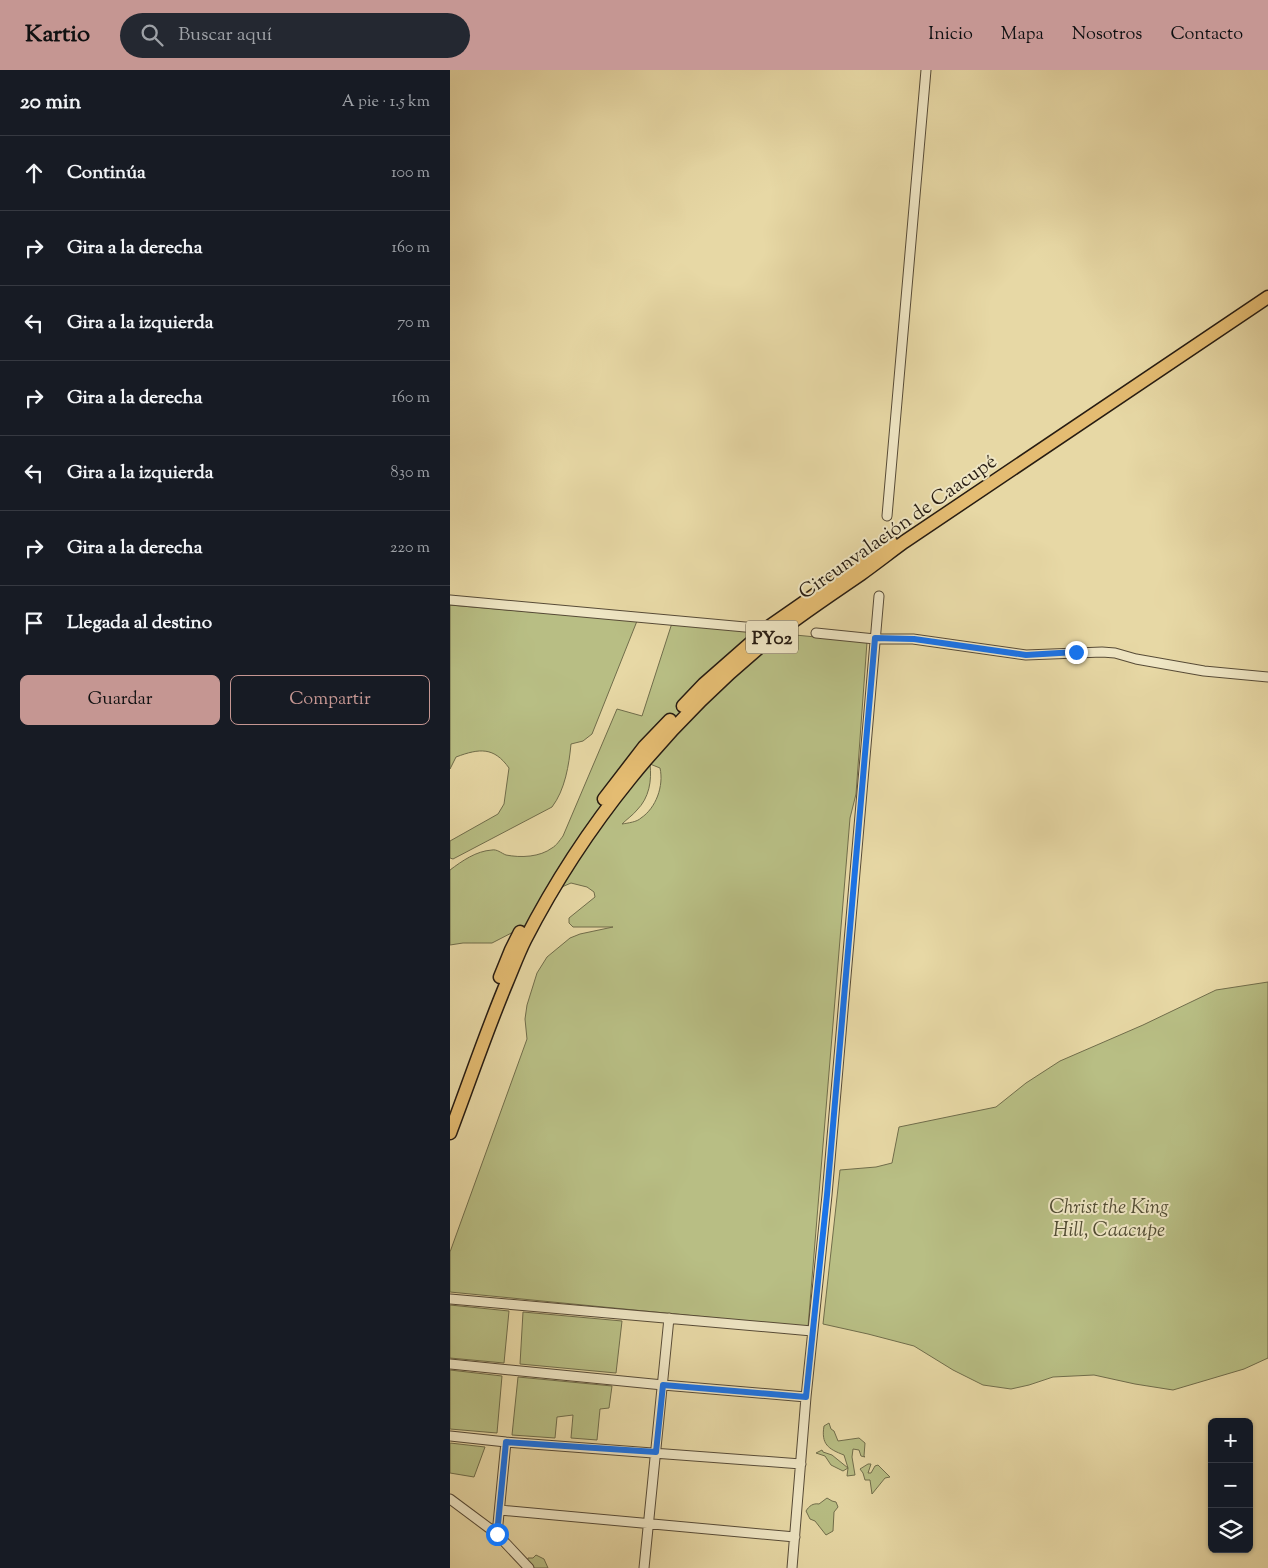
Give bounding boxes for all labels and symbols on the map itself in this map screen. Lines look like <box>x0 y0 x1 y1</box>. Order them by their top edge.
street label: Circunvalación de Caacupé <box>793 448 1004 608</box>
road number: PY02 <box>746 620 798 654</box>
route end <box>1065 641 1088 664</box>
park label: Christ the King Hill, Caacupe <box>1049 1194 1169 1246</box>
route start <box>486 1523 509 1546</box>

